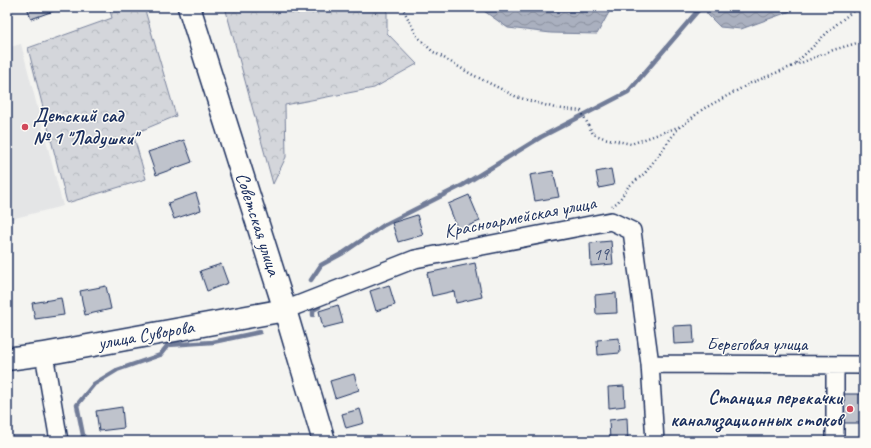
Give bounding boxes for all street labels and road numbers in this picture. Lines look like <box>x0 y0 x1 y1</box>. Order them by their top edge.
street label: Советская улица <box>230 169 286 280</box>
street label: Красноармейская улица <box>442 190 599 243</box>
street label: улица Суворова <box>95 314 197 355</box>
street label: Береговая улица <box>707 332 809 356</box>

